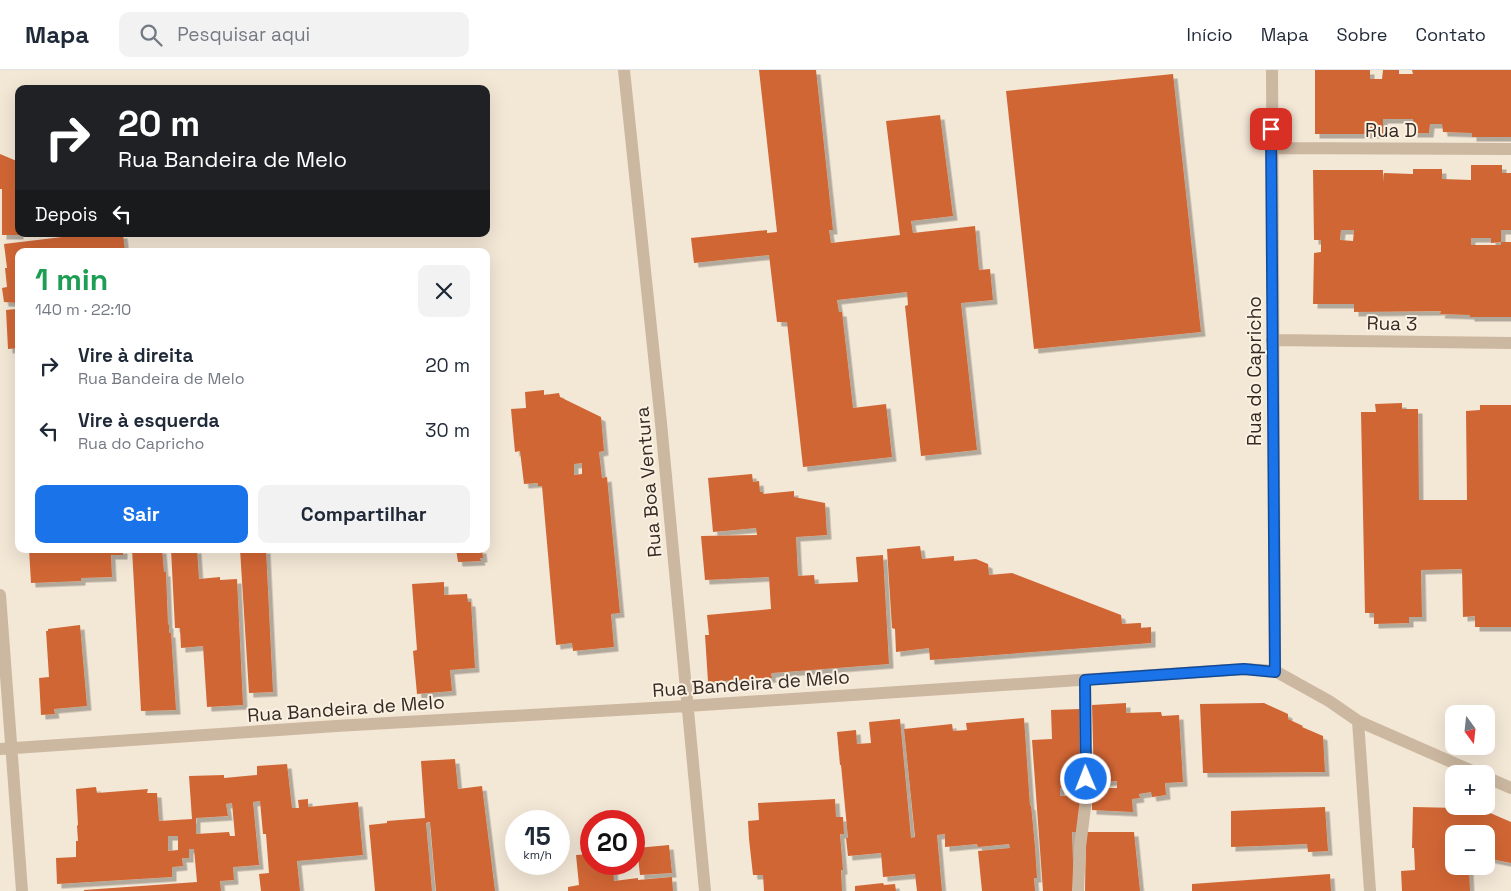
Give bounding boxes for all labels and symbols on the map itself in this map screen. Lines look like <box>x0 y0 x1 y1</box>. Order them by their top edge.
pin <box>1250 108 1292 150</box>
street label: Rua D <box>1365 118 1417 143</box>
street label: Rua do Capricho <box>1242 296 1267 446</box>
street label: Rua 3 <box>1366 311 1418 336</box>
street label: Rua Boa Ventura <box>629 406 668 558</box>
street label: Rua Bandeira de Melo <box>652 664 851 703</box>
street label: Rua Bandeira de Melo <box>247 689 446 728</box>
north arrow <box>1445 705 1495 755</box>
position arrow <box>1059 752 1111 804</box>
speed limit sign: 20 <box>580 810 645 875</box>

